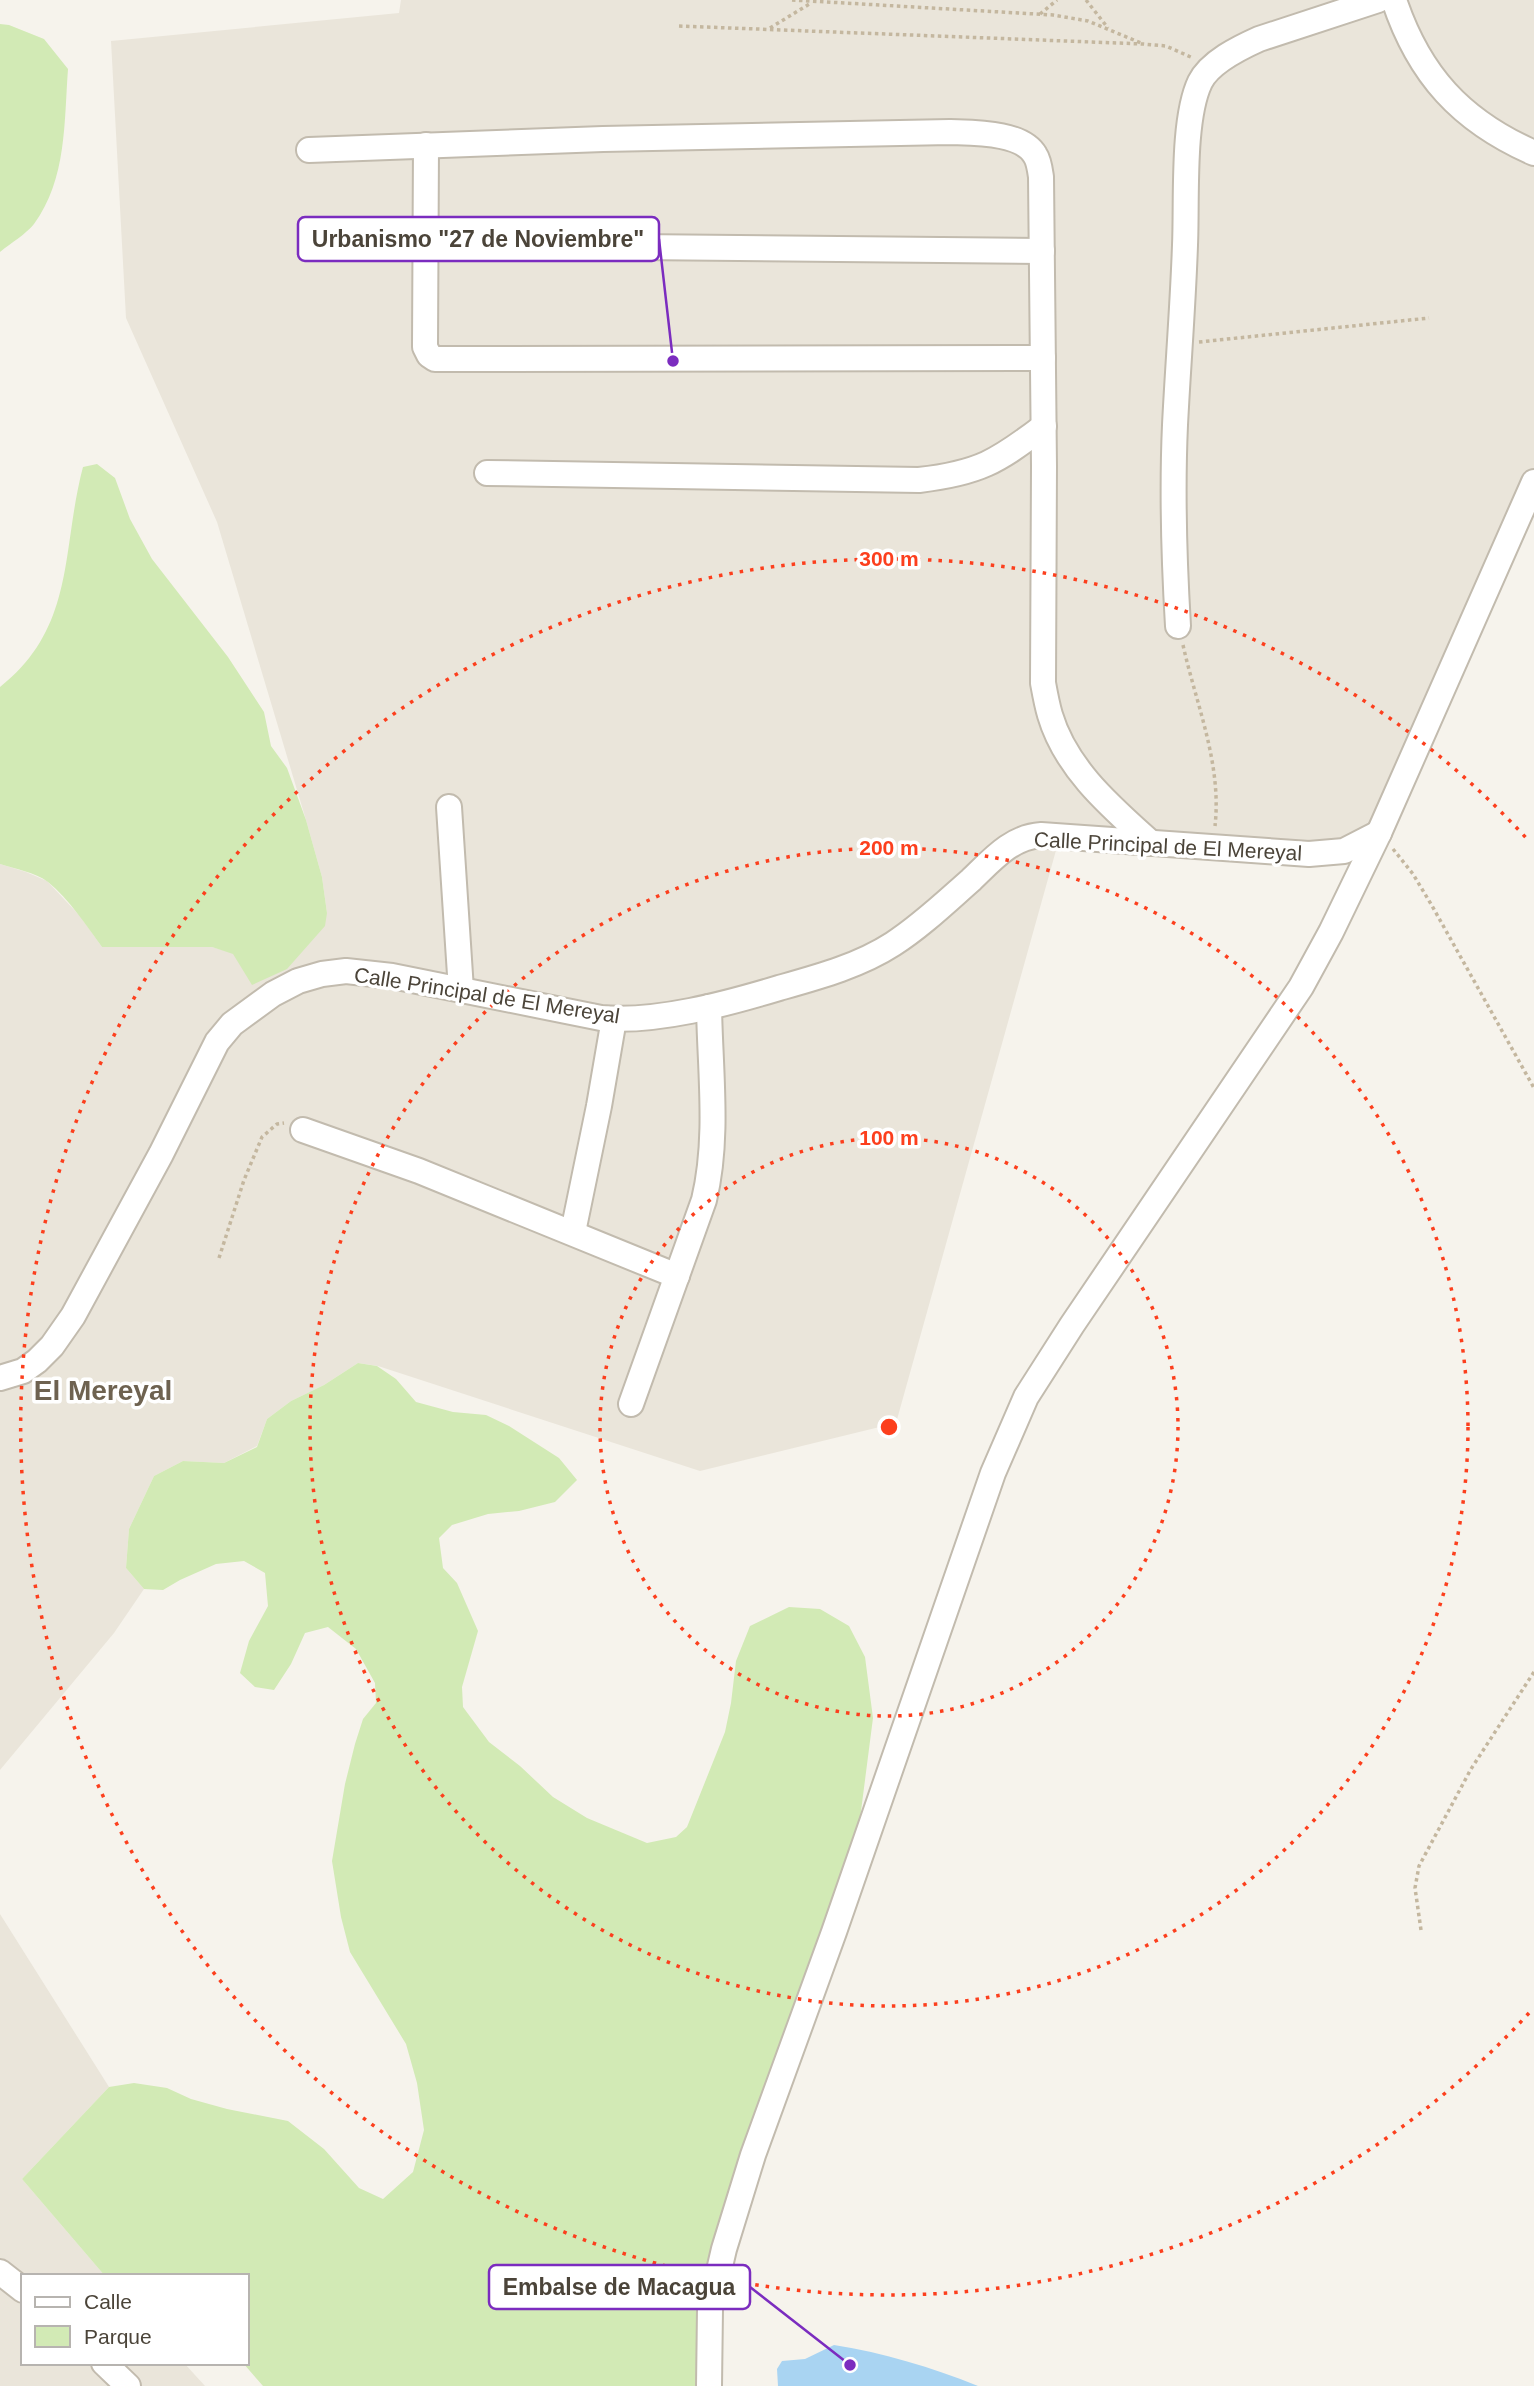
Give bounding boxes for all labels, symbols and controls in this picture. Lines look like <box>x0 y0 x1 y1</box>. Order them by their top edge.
callout: Urbanismo "27 de Noviembre" <box>298 217 659 261</box>
text: Urbanismo "27 de Noviembre" <box>312 226 644 252</box>
text: 300 m <box>859 547 919 570</box>
street label: Calle Principal de El Mereyal <box>1033 827 1303 865</box>
text: 200 m <box>859 836 919 859</box>
street label: Calle Principal de El Mereyal <box>353 963 621 1027</box>
text: 100 m <box>859 1126 919 1149</box>
district label: El Mereyal <box>34 1375 172 1406</box>
centre of rings <box>877 1415 901 1439</box>
callout: Embalse de Macagua <box>489 2265 750 2309</box>
legend <box>21 2274 248 2365</box>
text: Embalse de Macagua <box>503 2274 736 2300</box>
text: Calle <box>84 2290 132 2313</box>
text: Parque <box>84 2325 152 2348</box>

